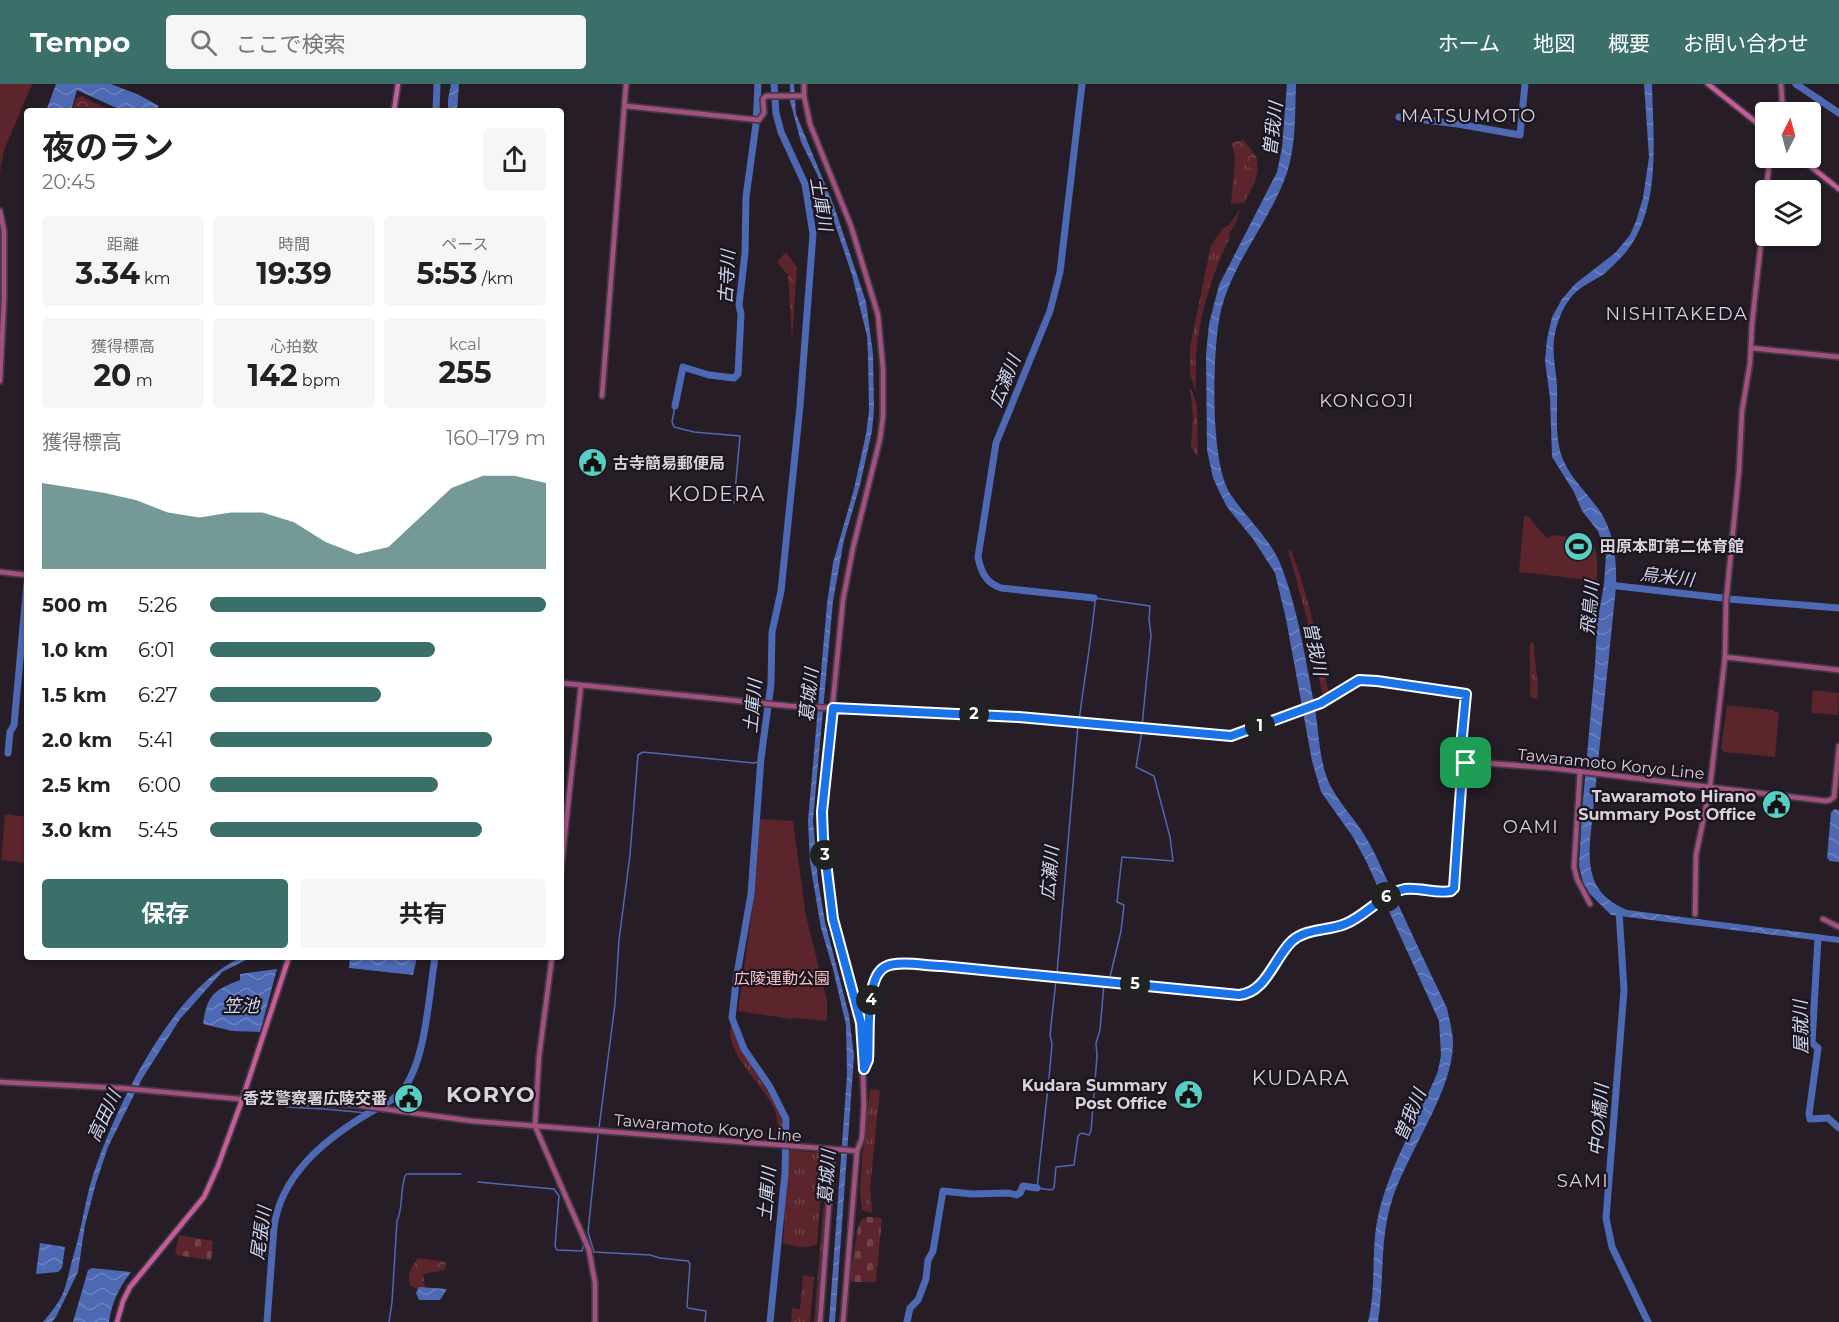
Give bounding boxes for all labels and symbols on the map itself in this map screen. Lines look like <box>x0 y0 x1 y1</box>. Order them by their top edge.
water label: 曽我川 <box>1259 99 1287 157</box>
north arrow <box>1755 102 1821 168</box>
district label: MATSUMOTO <box>1401 105 1537 127</box>
water label: 土庫川 <box>805 176 837 234</box>
water label: 古寺川 <box>715 247 740 305</box>
district label: NISHITAKEDA <box>1606 303 1748 325</box>
water label: 広瀬川 <box>985 350 1026 410</box>
district label: KONGOJI <box>1319 390 1415 412</box>
public building icon: 古寺簡易郵便局 <box>576 447 608 479</box>
place label: 古寺簡易郵便局 <box>613 454 725 473</box>
district label: KODERA <box>668 482 766 506</box>
sports icon: 田原本町第二体育館 <box>1563 530 1595 562</box>
place label: 田原本町第二体育館 <box>1600 537 1744 556</box>
water label: 烏米川 <box>1639 563 1697 591</box>
water label: 飛鳥川 <box>1577 578 1603 636</box>
water label: 曽我川 <box>1299 620 1332 680</box>
water label: 葛城川 <box>795 665 823 723</box>
water label: 土庫川 <box>740 676 766 734</box>
pin: 2 <box>959 699 989 729</box>
pin: 1 <box>1245 711 1275 741</box>
pin <box>1440 737 1491 788</box>
street label: Tawaramoto Koryo Line <box>1517 745 1705 783</box>
place label: Tawaramoto Hirano Summary Post Office <box>1578 787 1756 824</box>
public building icon: Tawaramoto Hirano Summary Post Office <box>1761 789 1793 821</box>
district label: OAMI <box>1503 816 1559 838</box>
pin: 3 <box>810 840 840 870</box>
water label: 広瀬川 <box>1037 843 1063 901</box>
pin: 6 <box>1371 882 1401 912</box>
park label: 広陵運動公園 <box>734 969 830 988</box>
pin: 5 <box>1120 969 1150 999</box>
pin: 4 <box>856 985 886 1015</box>
water label: 笠池 <box>223 995 261 1017</box>
water label: 屋就川 <box>1789 998 1812 1054</box>
district label: KUDARA <box>1252 1066 1350 1090</box>
place label: Kudara Summary Post Office <box>1022 1076 1167 1113</box>
public building icon: Kudara Summary Post Office <box>1172 1078 1204 1110</box>
district label: KORYO <box>446 1081 536 1108</box>
water label: 中の橋川 <box>1585 1081 1613 1157</box>
public building icon: 香芝警察署広陵交番 <box>392 1082 424 1114</box>
water label: 曽我川 <box>1389 1084 1431 1144</box>
water label: 高田川 <box>83 1085 126 1145</box>
place label: 香芝警察署広陵交番 <box>243 1089 387 1108</box>
street label: Tawaramoto Koryo Line <box>614 1110 802 1146</box>
water label: 葛城川 <box>814 1147 840 1205</box>
water label: 土庫川 <box>754 1164 780 1222</box>
district label: SAMI <box>1557 1170 1609 1192</box>
water label: 尾張川 <box>246 1203 276 1261</box>

